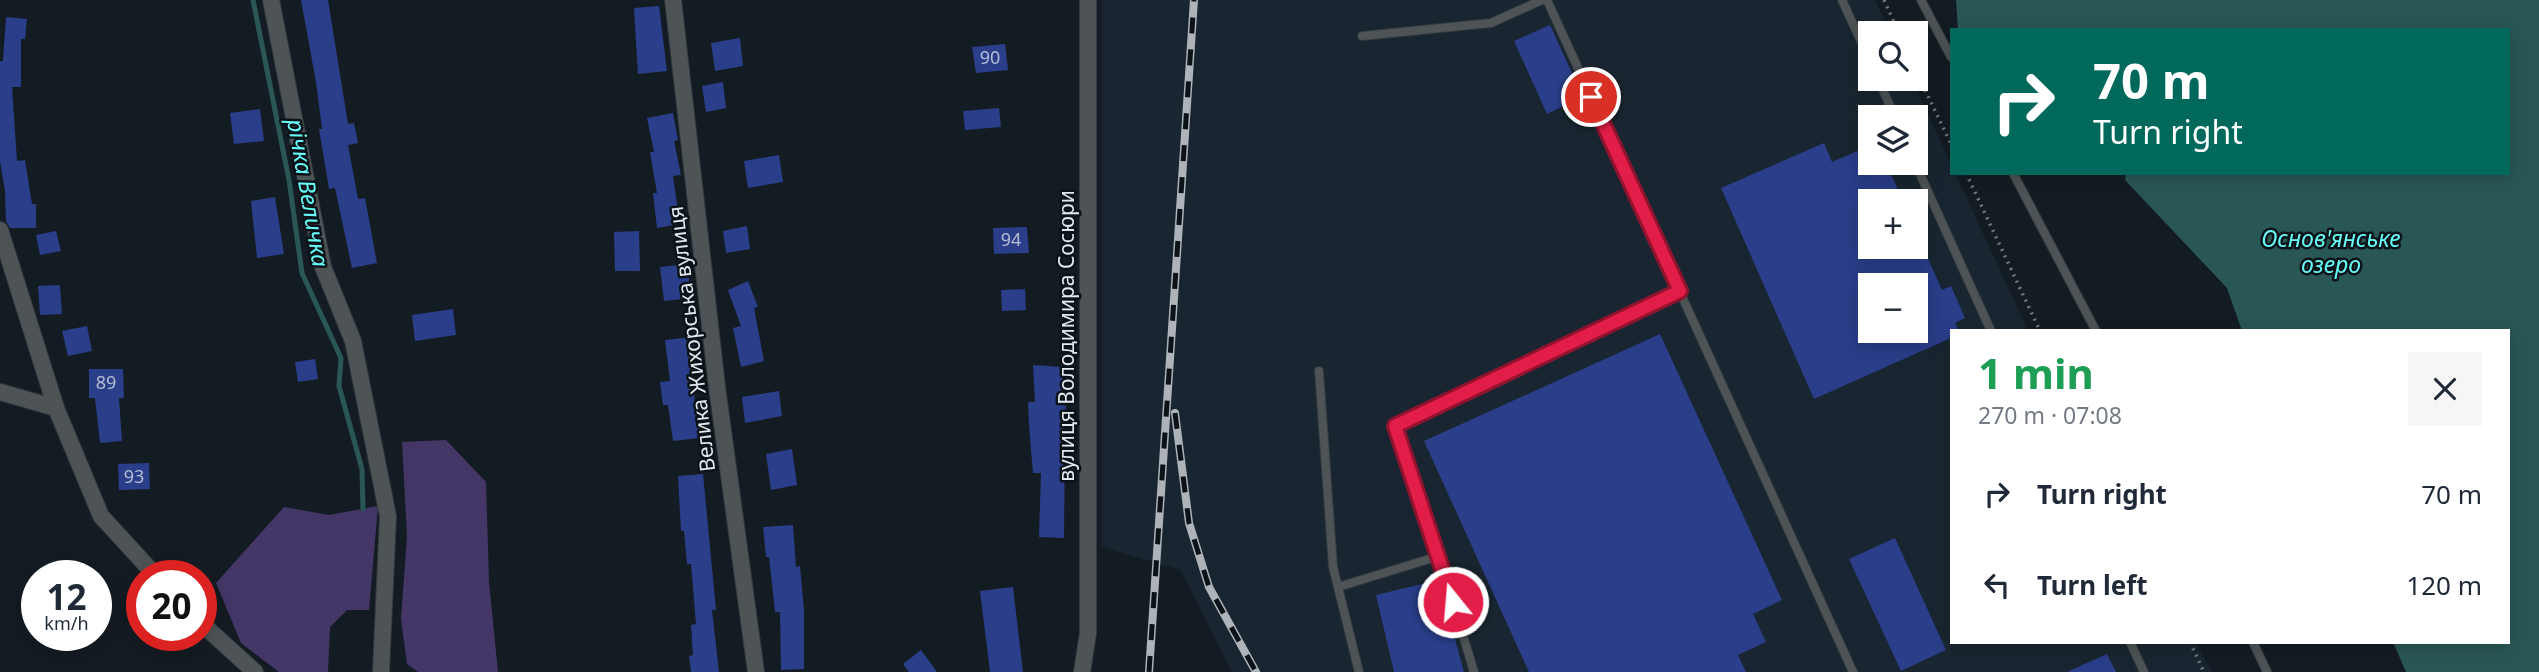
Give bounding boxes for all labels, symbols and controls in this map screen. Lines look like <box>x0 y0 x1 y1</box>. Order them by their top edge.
map controls <box>1858 21 1928 343</box>
button: search <box>1858 21 1928 91</box>
house number: 90 <box>980 45 1000 69</box>
text: 70 m <box>2093 47 2210 113</box>
icon: right <box>1978 56 2069 147</box>
pin <box>1561 67 1621 127</box>
icon: arrive <box>1572 78 1610 116</box>
button: layers <box>1858 105 1928 175</box>
text: Turn right <box>2093 110 2243 153</box>
water label: річка Величка <box>280 115 338 269</box>
button: + <box>1858 189 1928 259</box>
street label: вулиця Володимира Сосюри <box>1052 190 1080 482</box>
street label: Велика Жихорська вулиця <box>661 205 721 474</box>
water label: Основ'янське озеро <box>2261 222 2401 280</box>
house number: 94 <box>1001 227 1021 251</box>
button: − <box>1858 273 1928 343</box>
text: 1 min <box>1978 344 2094 401</box>
button: close <box>2408 352 2482 426</box>
house number: 89 <box>96 370 116 394</box>
text: 270 m · 07:08 <box>1978 399 2122 431</box>
house number: 93 <box>124 464 144 488</box>
icon: right <box>1978 475 2016 513</box>
text: Turn right <box>2037 476 2167 512</box>
text: 70 m <box>2421 476 2482 512</box>
speed limit sign: 20 <box>126 560 217 651</box>
position arrow <box>1416 565 1490 639</box>
icon: left <box>1978 566 2016 604</box>
text: Turn left <box>2037 567 2148 603</box>
text: 120 m <box>2406 567 2482 603</box>
text: 12 <box>46 573 87 620</box>
text: km/h <box>44 611 89 635</box>

